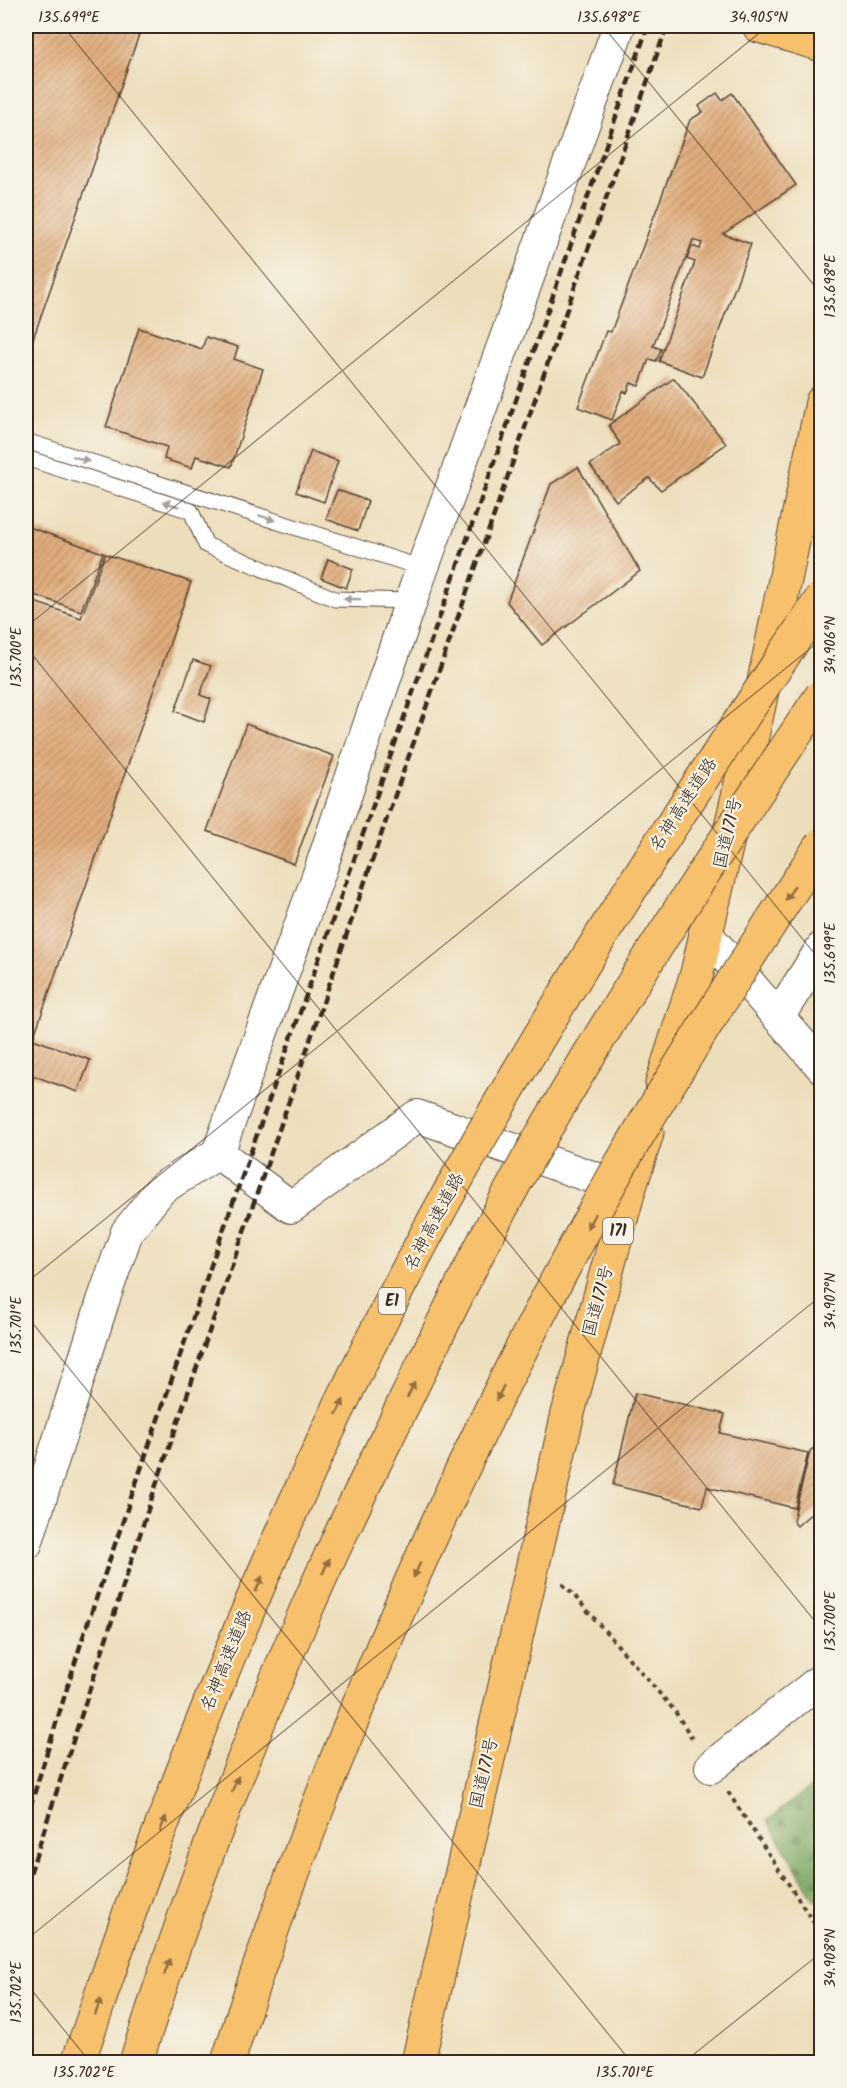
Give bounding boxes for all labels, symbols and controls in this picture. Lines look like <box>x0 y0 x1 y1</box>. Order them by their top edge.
text: 135.699°E <box>38 6 101 30</box>
text: 135.698°E <box>577 6 642 30</box>
text: 34.905°N <box>730 6 788 30</box>
text: 135.698°E <box>819 253 843 318</box>
one-way arrow <box>72 454 90 464</box>
one-way arrow <box>162 499 180 509</box>
one-way arrow <box>258 514 276 523</box>
one-way arrow <box>343 594 362 604</box>
text: 34.906°N <box>819 616 843 674</box>
text: 135.700°E <box>5 625 29 687</box>
street label: 名神高速道路 <box>642 752 726 858</box>
street label: 国道171号 <box>707 794 751 872</box>
one-way arrow <box>784 884 795 901</box>
text: 135.699°E <box>819 921 843 984</box>
street label: 名神高速道路 <box>397 1168 473 1276</box>
one-way arrow <box>586 1213 596 1230</box>
road number: 171 <box>603 1218 633 1244</box>
street label: 国道171号 <box>575 1262 623 1340</box>
text: 34.907°N <box>819 1272 843 1330</box>
road number: E1 <box>378 1288 406 1314</box>
text: 135.701°E <box>5 1295 29 1354</box>
one-way arrow <box>406 1381 415 1398</box>
one-way arrow <box>495 1385 504 1402</box>
one-way arrow <box>335 1398 345 1415</box>
one-way arrow <box>322 1557 331 1574</box>
one-way arrow <box>412 1561 421 1578</box>
one-way arrow <box>255 1575 264 1593</box>
text: 135.700°E <box>819 1589 843 1651</box>
street label: 名神高速道路 <box>193 1606 261 1716</box>
street label: 国道171号 <box>463 1734 507 1812</box>
one-way arrow <box>230 1775 240 1793</box>
one-way arrow <box>158 1814 168 1832</box>
text: 34.908°N <box>819 1928 843 1988</box>
one-way arrow <box>163 1958 173 1976</box>
text: 135.702°E <box>5 1960 29 2023</box>
one-way arrow <box>93 1998 103 2016</box>
text: 135.702°E <box>53 2061 116 2085</box>
text: 135.701°E <box>596 2061 655 2085</box>

